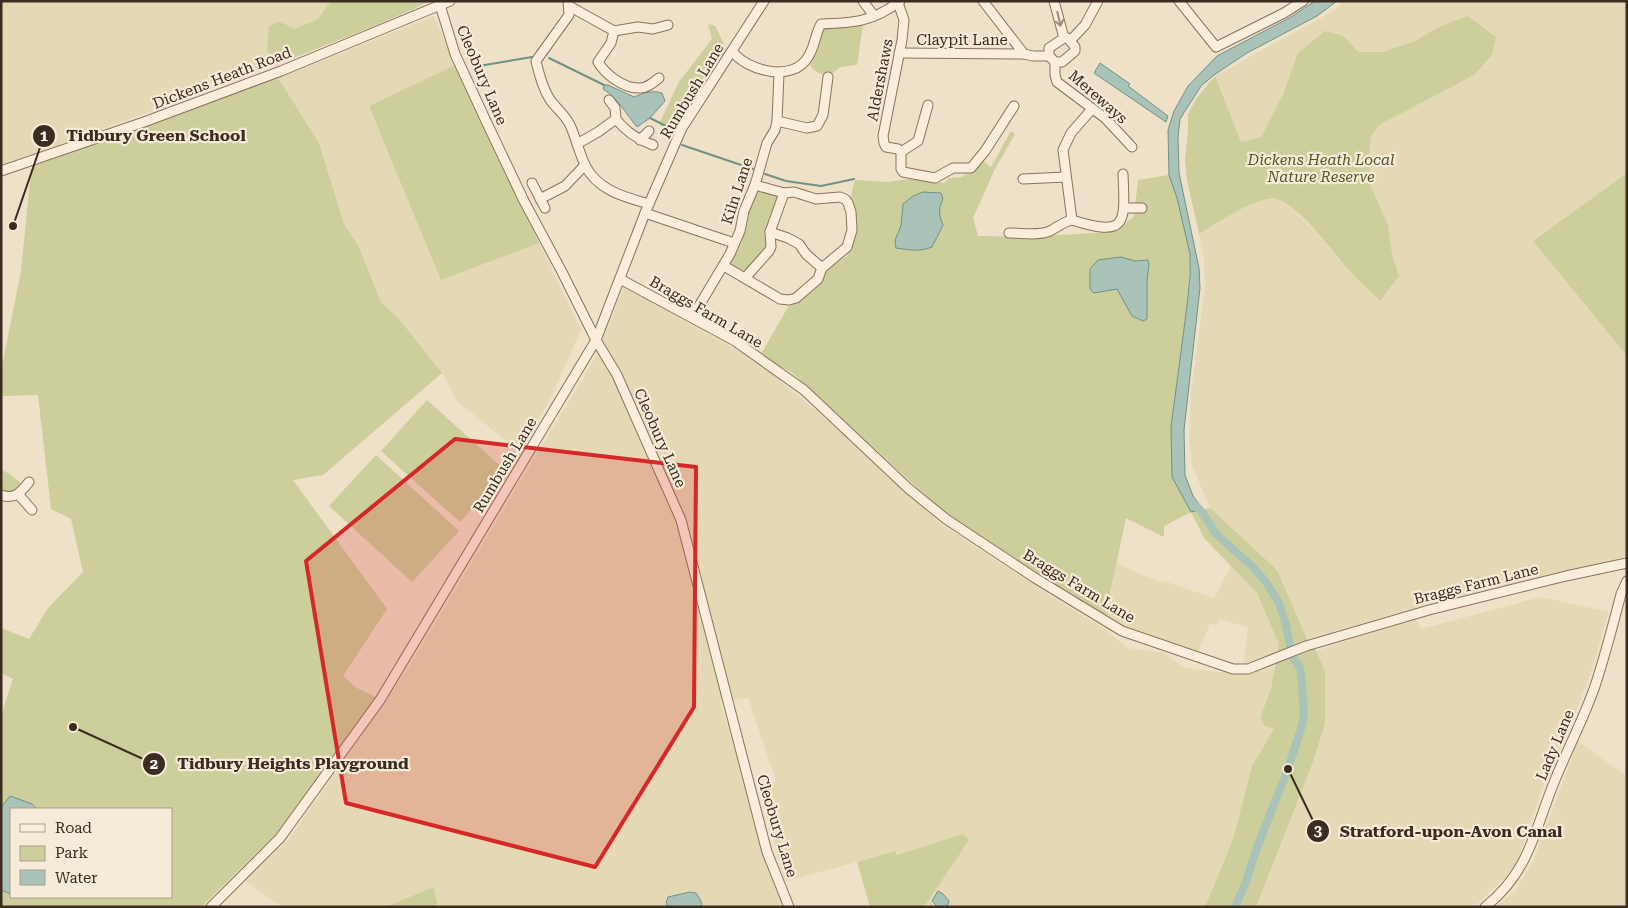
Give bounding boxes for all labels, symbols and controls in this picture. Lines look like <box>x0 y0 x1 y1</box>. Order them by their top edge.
one-way arrow <box>1054 11 1064 27</box>
street label: Cleobury Lane <box>453 22 511 128</box>
street label: Claypit Lane <box>916 31 1008 49</box>
street label: Aldershaws <box>863 37 897 123</box>
street label: Rumbush Lane <box>656 40 728 142</box>
street label: Dickens Heath Road <box>150 43 294 113</box>
street label: Mereways <box>1065 67 1131 127</box>
callout: Tidbury Green School <box>31 120 256 151</box>
text: Tidbury Green School <box>66 126 246 145</box>
text: 1 <box>40 127 49 145</box>
park label: Dickens Heath Local Nature Reserve <box>1247 151 1395 186</box>
street label: Kiln Lane <box>718 155 756 227</box>
street label: Braggs Farm Lane <box>646 272 766 352</box>
street label: Cleobury Lane <box>630 386 690 490</box>
street label: Rumbush Lane <box>469 414 541 516</box>
street label: Braggs Farm Lane <box>1020 545 1138 627</box>
street label: Braggs Farm Lane <box>1412 560 1540 608</box>
street label: Lady Lane <box>1532 707 1578 783</box>
callout: Tidbury Heights Playground <box>142 748 418 779</box>
text: Tidbury Heights Playground <box>177 754 409 773</box>
text: 2 <box>150 755 158 773</box>
street label: Cleobury Lane <box>753 772 801 880</box>
legend <box>10 808 172 898</box>
callout: Stratford-upon-Avon Canal <box>1305 816 1573 847</box>
text: Road <box>55 819 92 837</box>
text: 3 <box>1314 822 1323 840</box>
text: Stratford-upon-Avon Canal <box>1340 822 1563 841</box>
text: Park <box>55 844 89 862</box>
text: Water <box>55 869 97 887</box>

